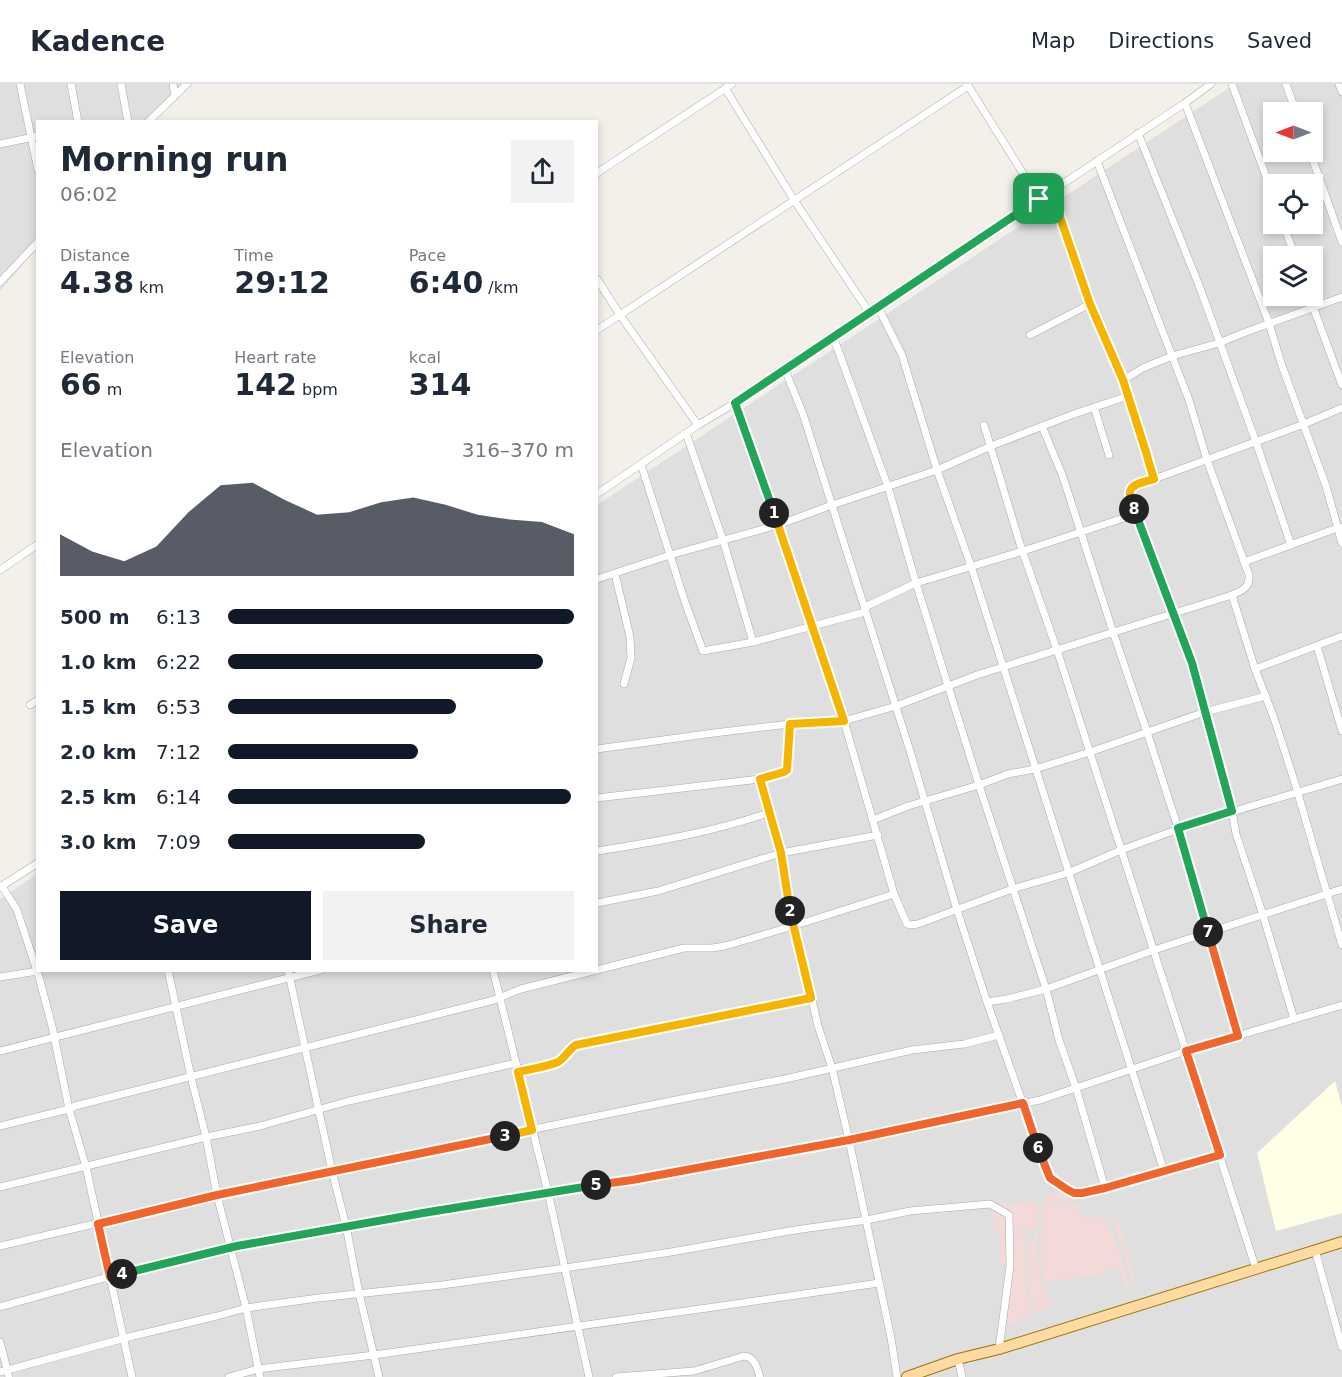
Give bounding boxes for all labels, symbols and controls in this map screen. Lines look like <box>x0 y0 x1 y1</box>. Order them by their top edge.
text: Kadence <box>30 25 165 58</box>
text: Map <box>1031 29 1075 53</box>
text: Directions <box>1108 29 1214 53</box>
text: Saved <box>1247 29 1312 53</box>
north arrow <box>1263 102 1323 162</box>
map controls <box>1263 102 1323 306</box>
text: Morning run <box>60 140 288 179</box>
button: share <box>511 140 574 203</box>
pin <box>1013 173 1064 224</box>
button: locate <box>1263 174 1323 234</box>
text: 06:02 <box>60 182 118 206</box>
icon: arrive <box>1022 182 1055 215</box>
text: Distance <box>60 246 130 265</box>
text: Time <box>234 246 273 265</box>
text: Pace <box>409 246 446 265</box>
button: layers <box>1263 246 1323 306</box>
text: 4.38 <box>60 265 134 300</box>
text: 29:12 <box>234 265 330 300</box>
text: 6:40 <box>409 265 483 300</box>
text: km <box>134 278 164 297</box>
text: /km <box>483 278 519 297</box>
text: Elevation <box>60 348 134 367</box>
text: Heart rate <box>234 348 316 367</box>
text: kcal <box>409 348 441 367</box>
text: 66 <box>60 367 102 402</box>
text: 142 <box>234 367 297 402</box>
text: 314 <box>409 367 471 402</box>
text: m <box>102 380 122 399</box>
text: bpm <box>297 380 338 399</box>
text: Elevation <box>60 438 153 462</box>
text: 316–370 m <box>462 438 574 462</box>
pin: 8 <box>1119 494 1149 524</box>
pin: 1 <box>759 498 789 528</box>
text: 8 <box>1128 499 1140 518</box>
text: 1 <box>768 503 780 522</box>
text: 500 m <box>60 605 130 629</box>
text: 6:13 <box>156 605 201 629</box>
text: 1.0 km <box>60 650 137 674</box>
text: 6:22 <box>156 650 201 674</box>
text: 1.5 km <box>60 695 137 719</box>
text: 6:53 <box>156 695 201 719</box>
text: 2.0 km <box>60 740 137 764</box>
text: 7:12 <box>156 740 201 764</box>
text: 2.5 km <box>60 785 137 809</box>
text: 6:14 <box>156 785 201 809</box>
text: 3.0 km <box>60 830 137 854</box>
text: 7:09 <box>156 830 201 854</box>
button: Save <box>60 891 311 960</box>
button: Share <box>323 891 574 960</box>
pin: 2 <box>775 896 805 926</box>
text: 2 <box>784 901 796 920</box>
pin: 7 <box>1193 917 1223 947</box>
text: 7 <box>1202 922 1214 941</box>
pin: 3 <box>490 1121 520 1151</box>
text: 3 <box>499 1126 511 1145</box>
pin: 6 <box>1023 1133 1053 1163</box>
text: 6 <box>1032 1138 1044 1157</box>
pin: 5 <box>581 1170 611 1200</box>
text: 5 <box>590 1175 602 1194</box>
pin: 4 <box>107 1259 137 1289</box>
text: 4 <box>116 1264 128 1283</box>

